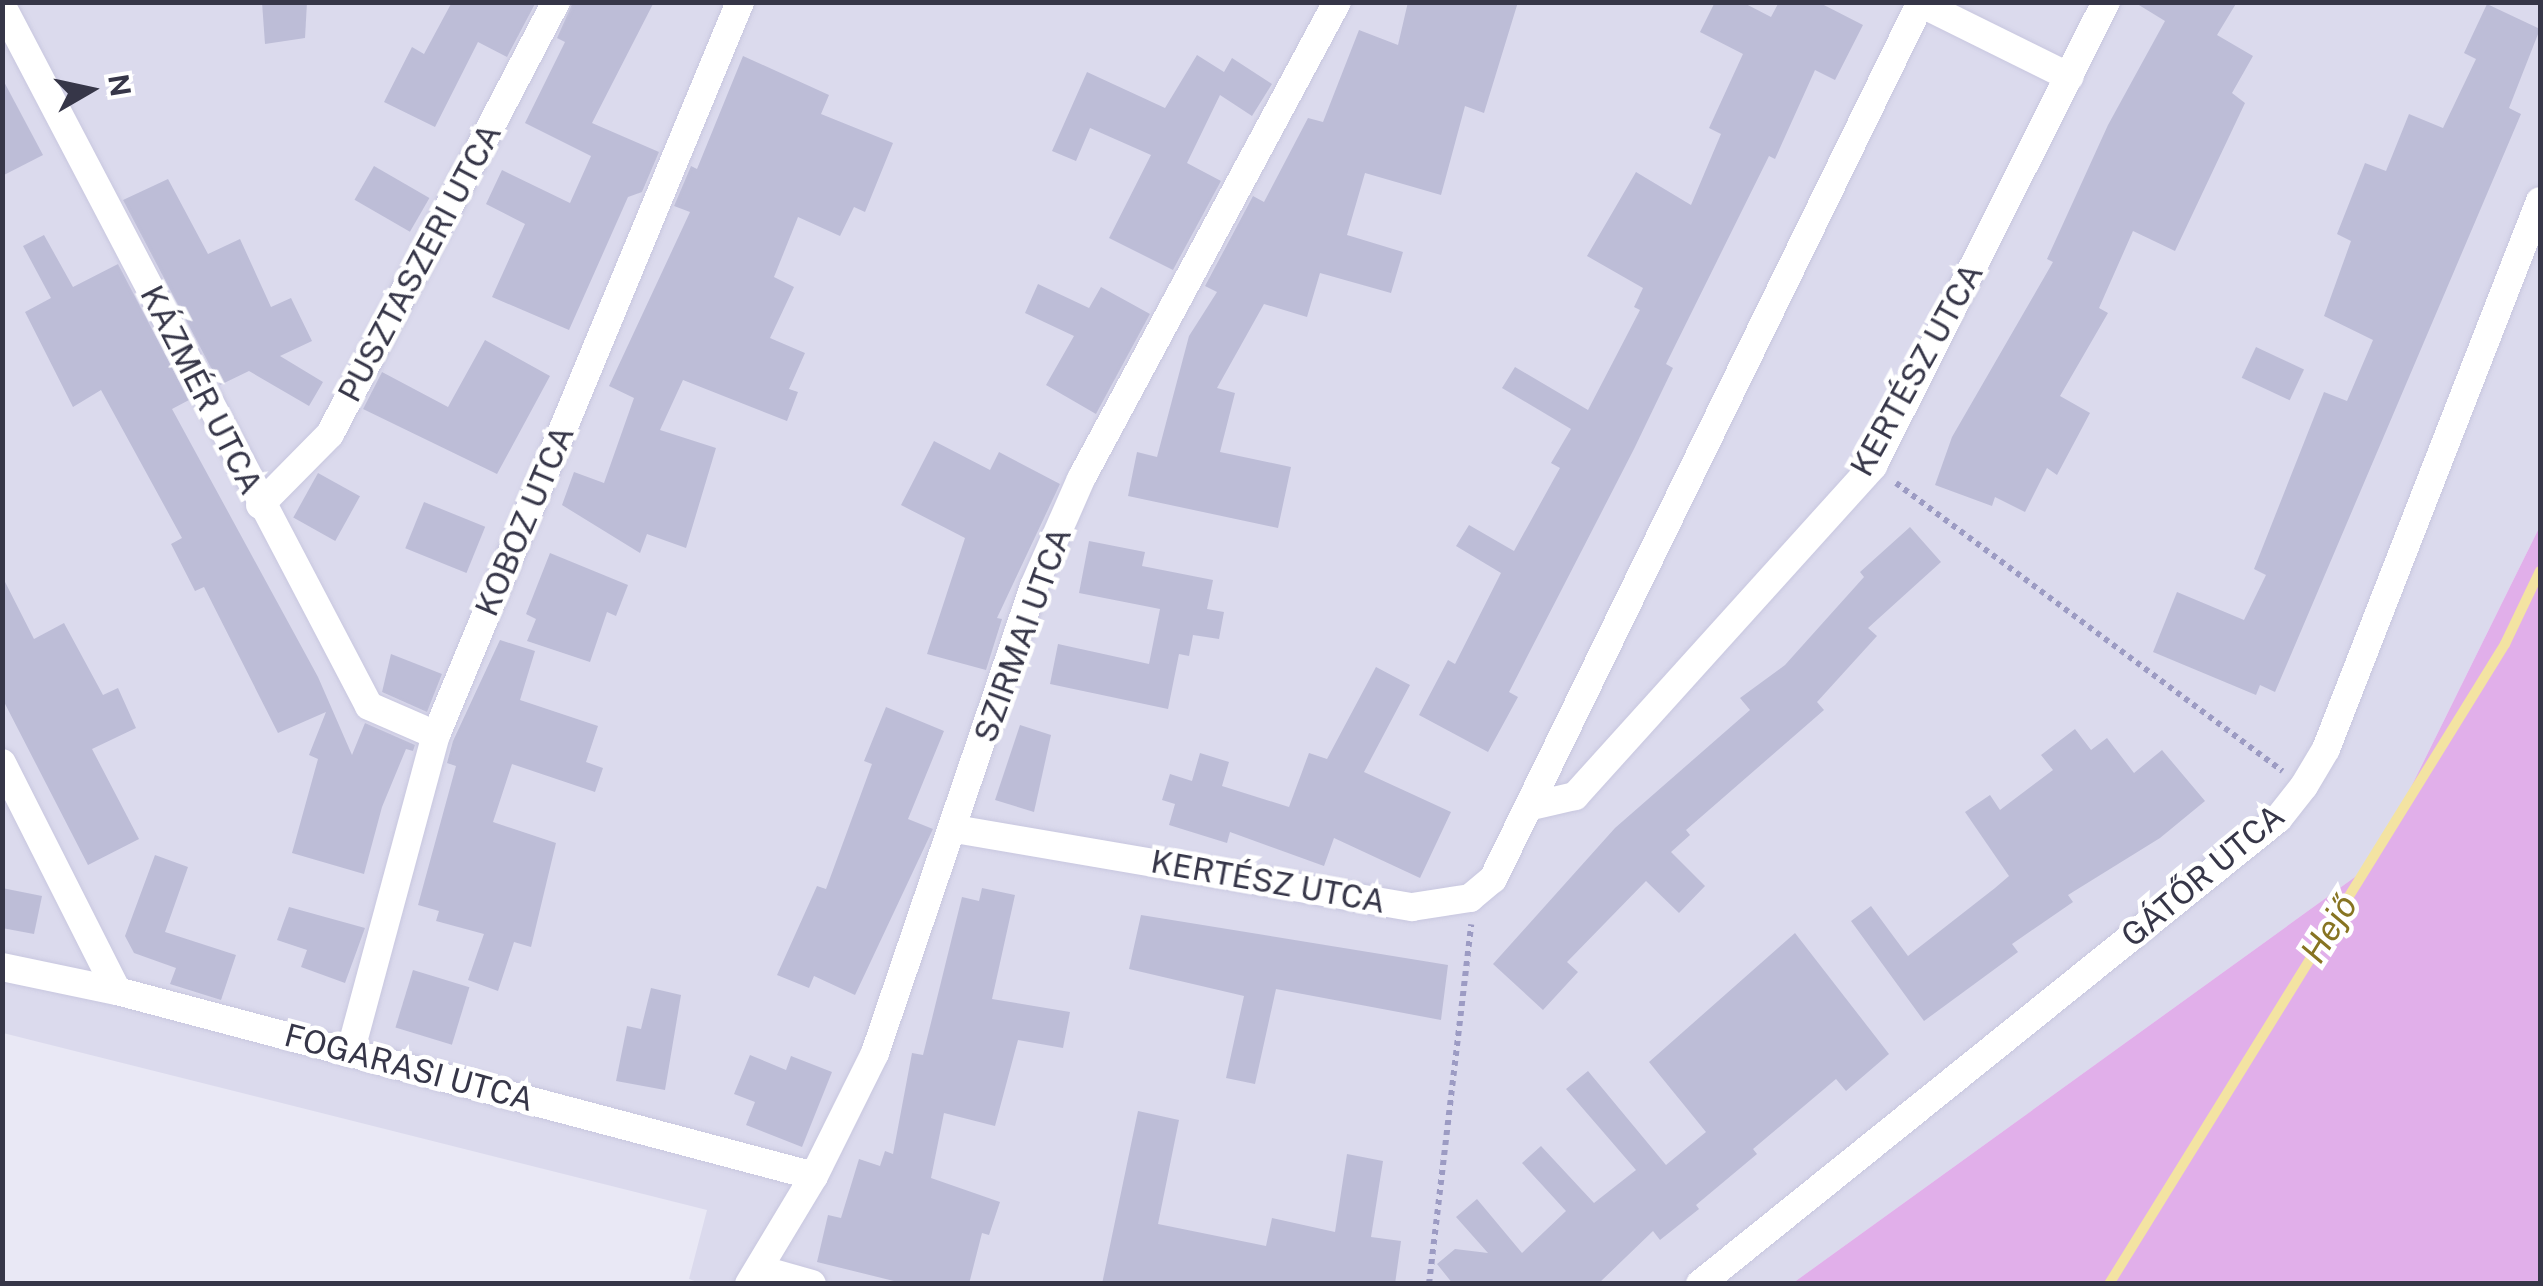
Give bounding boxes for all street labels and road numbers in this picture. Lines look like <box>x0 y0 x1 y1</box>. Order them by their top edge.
street label: PUSZTASZERI UTCA <box>330 117 510 409</box>
street label: KERTÉSZ UTCA <box>1843 257 1991 483</box>
street label: KÁZMÉR UTCA <box>132 279 270 501</box>
street label: KOBOZ UTCA <box>468 420 582 622</box>
street label: SZIRMAI UTCA <box>966 522 1080 748</box>
street label: GÁTŐR UTCA <box>2114 797 2292 955</box>
street label: KERTÉSZ UTCA <box>1148 843 1388 921</box>
street label: FOGARASI UTCA <box>280 1016 538 1120</box>

